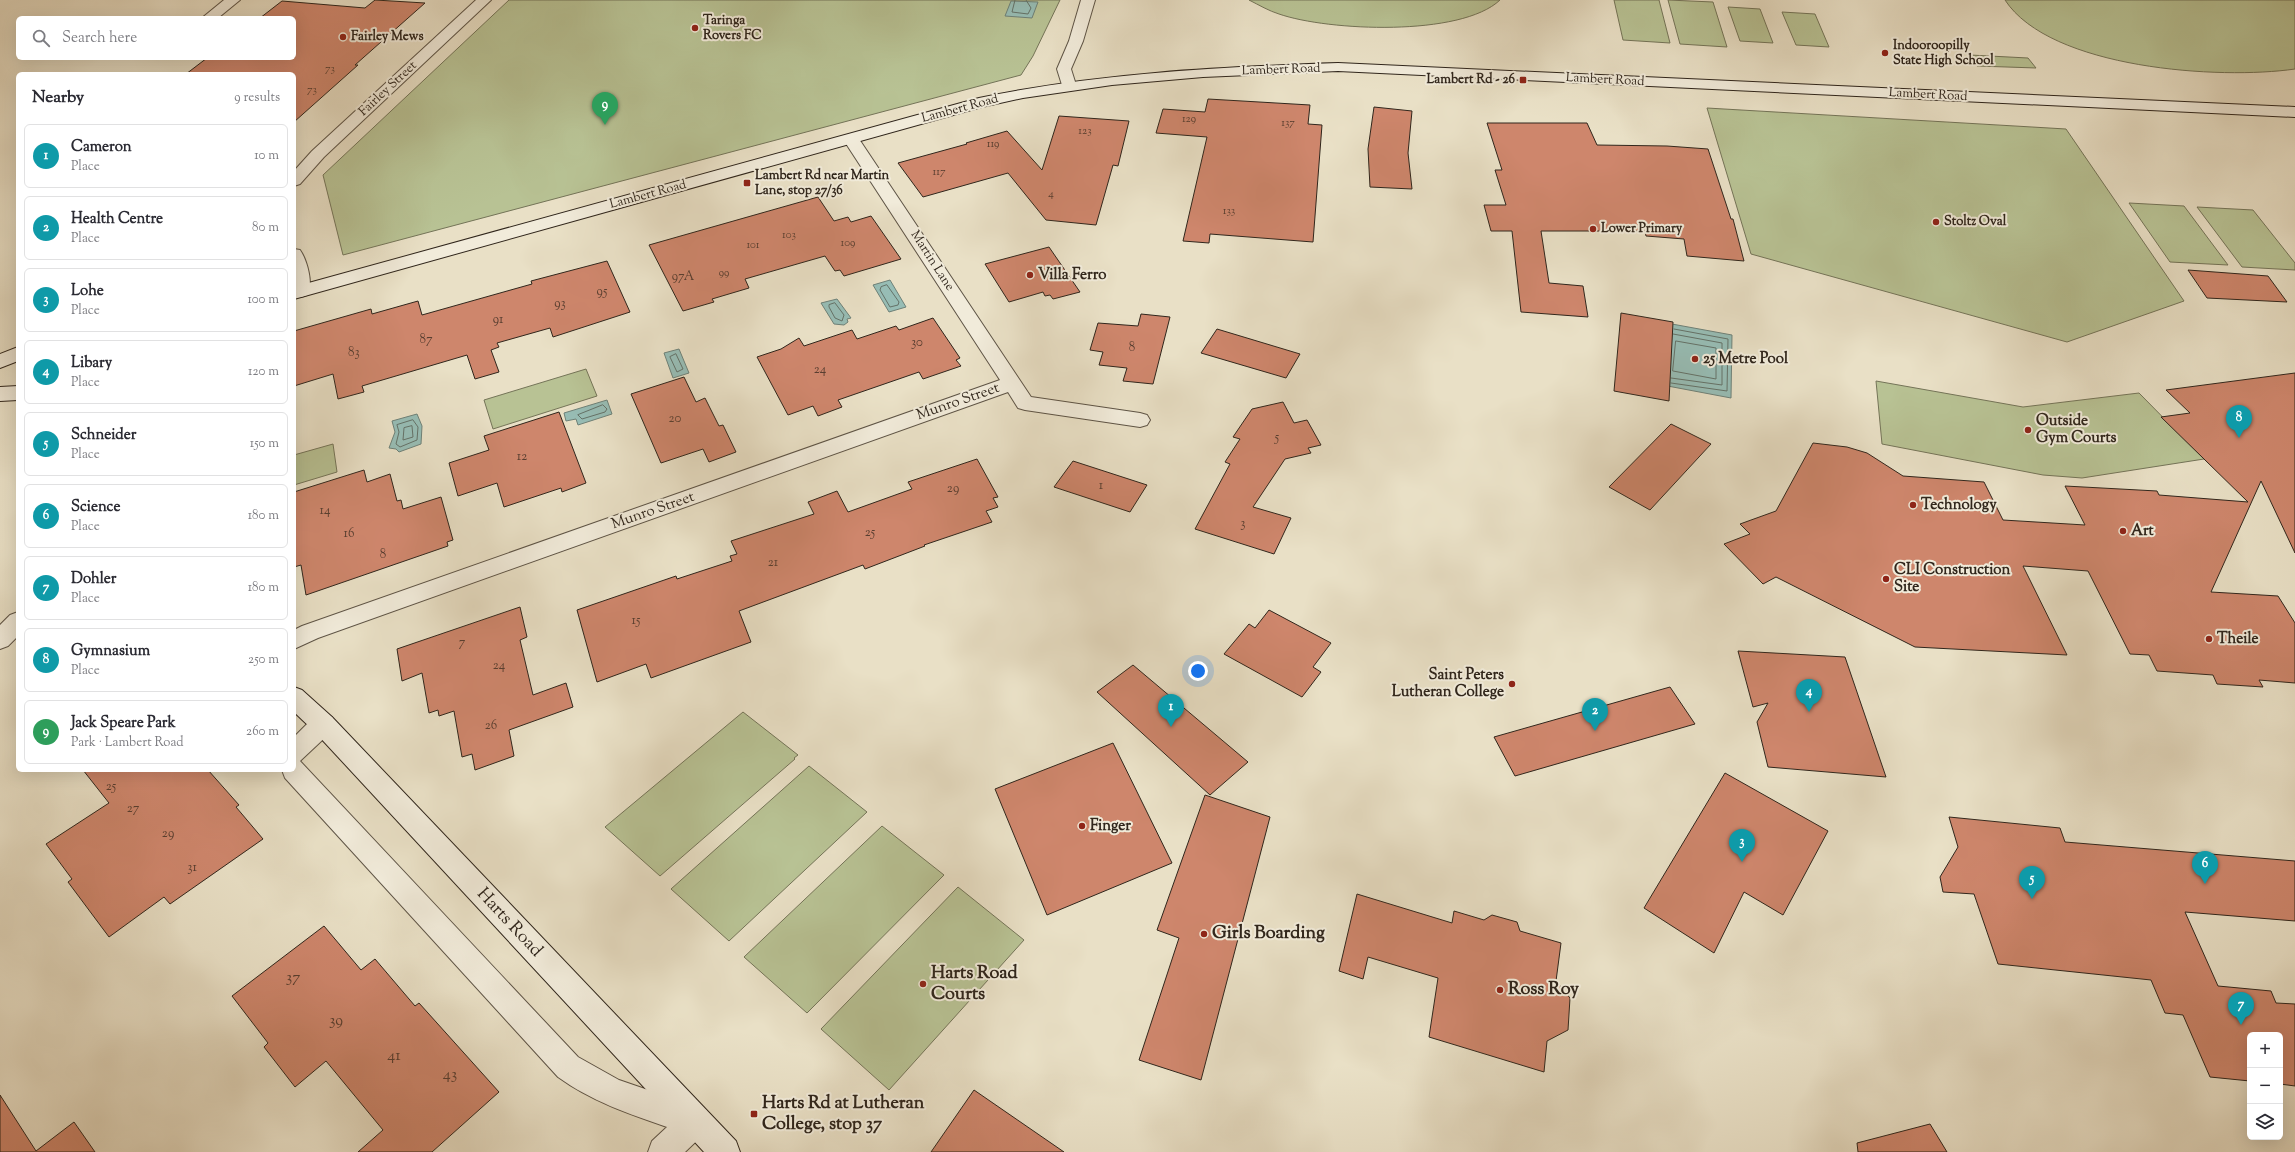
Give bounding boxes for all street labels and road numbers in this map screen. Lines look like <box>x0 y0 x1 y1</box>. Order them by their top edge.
street label: Fairley Street <box>355 57 421 121</box>
street label: Lambert Road <box>1241 60 1321 80</box>
street label: Lambert Road <box>1565 69 1646 91</box>
street label: Lambert Road <box>1888 84 1969 106</box>
street label: Lambert Road <box>920 90 1001 128</box>
street label: Lambert Road <box>608 176 689 214</box>
street label: Martin Lane <box>906 227 958 295</box>
street label: Munro Street <box>914 378 1002 426</box>
street label: Munro Street <box>609 487 697 535</box>
street label: Harts Road <box>470 882 548 964</box>

